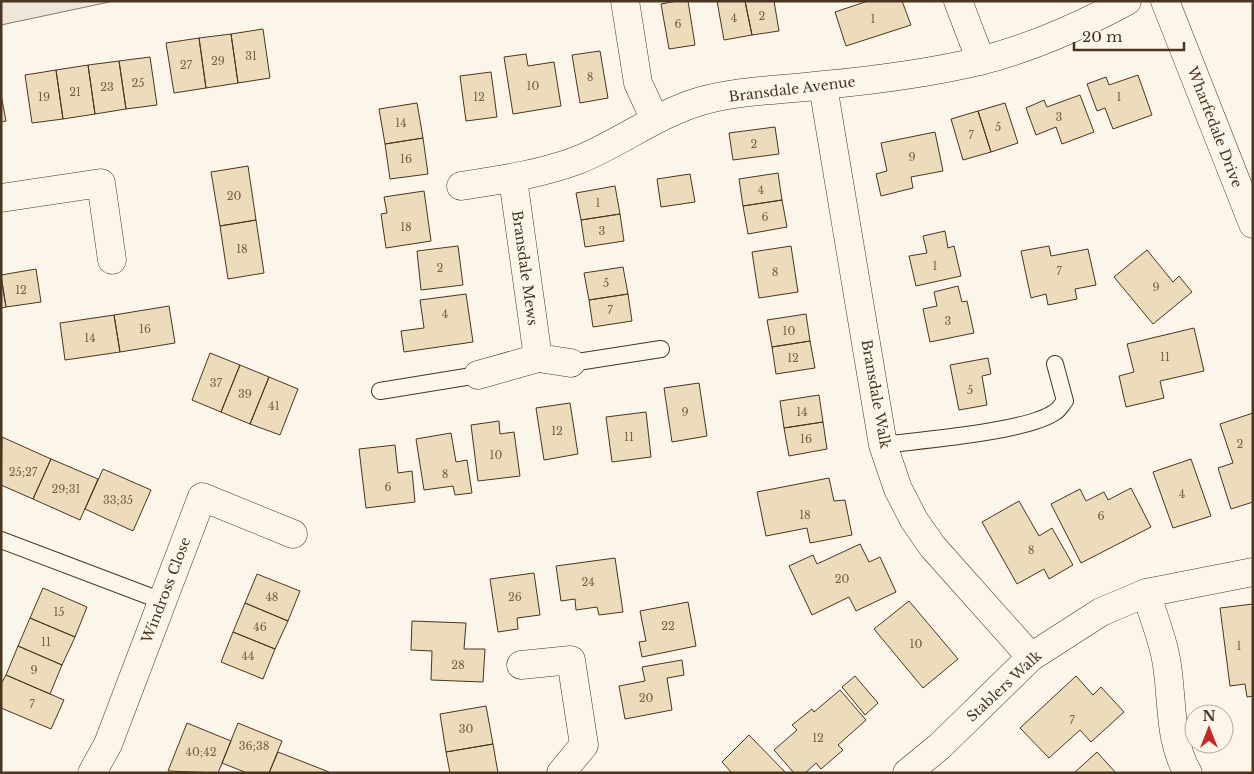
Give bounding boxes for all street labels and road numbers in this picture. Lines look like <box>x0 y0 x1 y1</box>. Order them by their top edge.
street label: Wharfedale Drive <box>1183 63 1246 190</box>
street label: Bransdale Avenue <box>728 72 856 106</box>
street label: Bransdale Mews <box>508 209 542 327</box>
street label: Bransdale Walk <box>858 338 895 450</box>
street label: Windross Close <box>137 535 194 646</box>
street label: Stablers Walk <box>963 646 1046 725</box>

